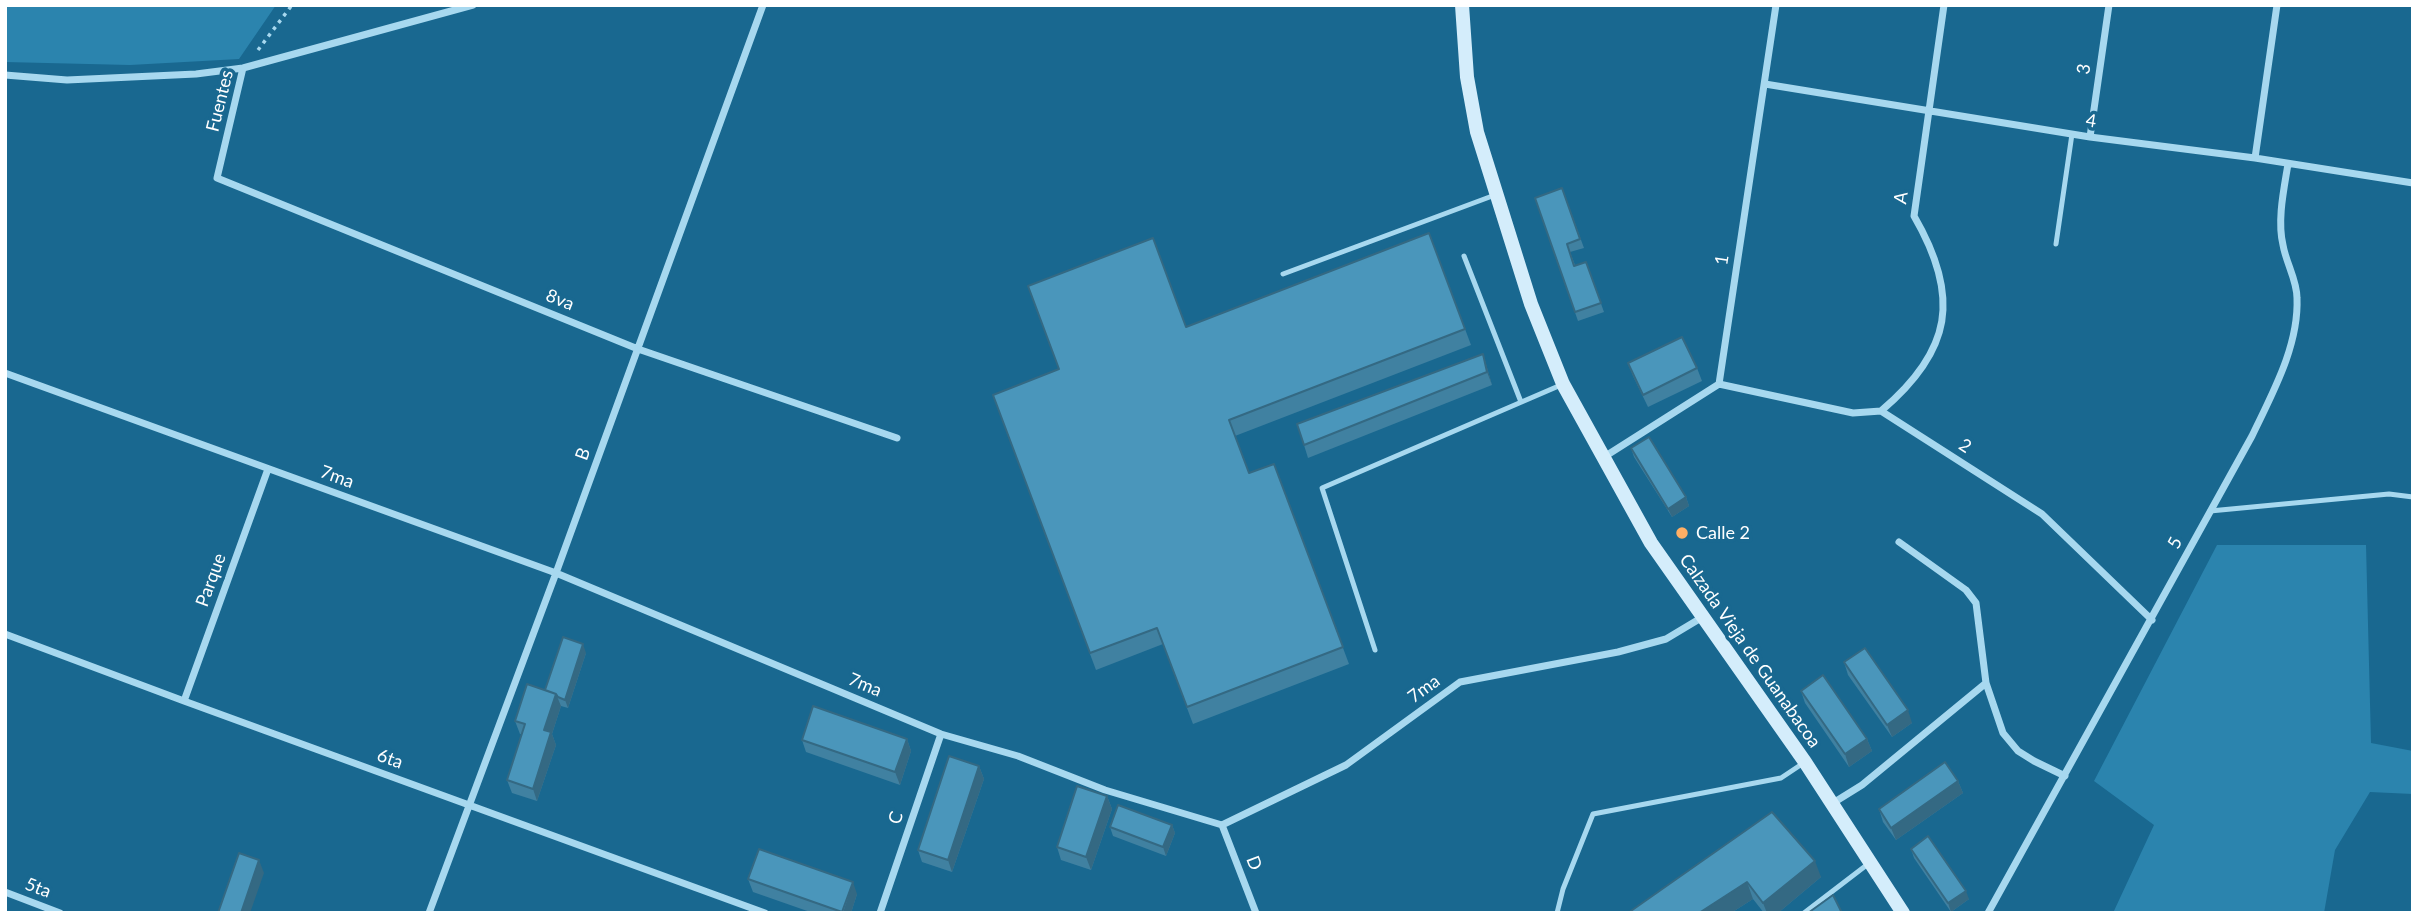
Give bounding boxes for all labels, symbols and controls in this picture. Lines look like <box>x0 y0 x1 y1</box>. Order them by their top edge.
street label: 3 <box>2073 62 2095 76</box>
street label: Fuentes <box>202 68 238 134</box>
street label: 4 <box>2084 110 2098 132</box>
street label: A <box>1889 190 1913 206</box>
street label: 1 <box>1711 253 1733 267</box>
street label: 8va <box>543 285 577 315</box>
street label: 2 <box>1955 434 1975 458</box>
street label: B <box>571 445 595 463</box>
street label: 7ma <box>317 461 357 493</box>
place label: Calle 2 <box>1696 522 1750 544</box>
marker: Calle 2 <box>1674 525 1690 541</box>
street label: 5 <box>2163 533 2187 553</box>
street label: Parque <box>191 550 231 610</box>
street label: Calzada Vieja de Guanabacoa <box>1675 550 1825 752</box>
street label: 7ma <box>845 668 885 702</box>
street label: 7ma <box>1404 670 1444 708</box>
street label: 6ta <box>374 744 406 774</box>
street label: C <box>884 809 908 827</box>
street label: D <box>1241 853 1267 873</box>
street label: 5ta <box>22 873 54 903</box>

